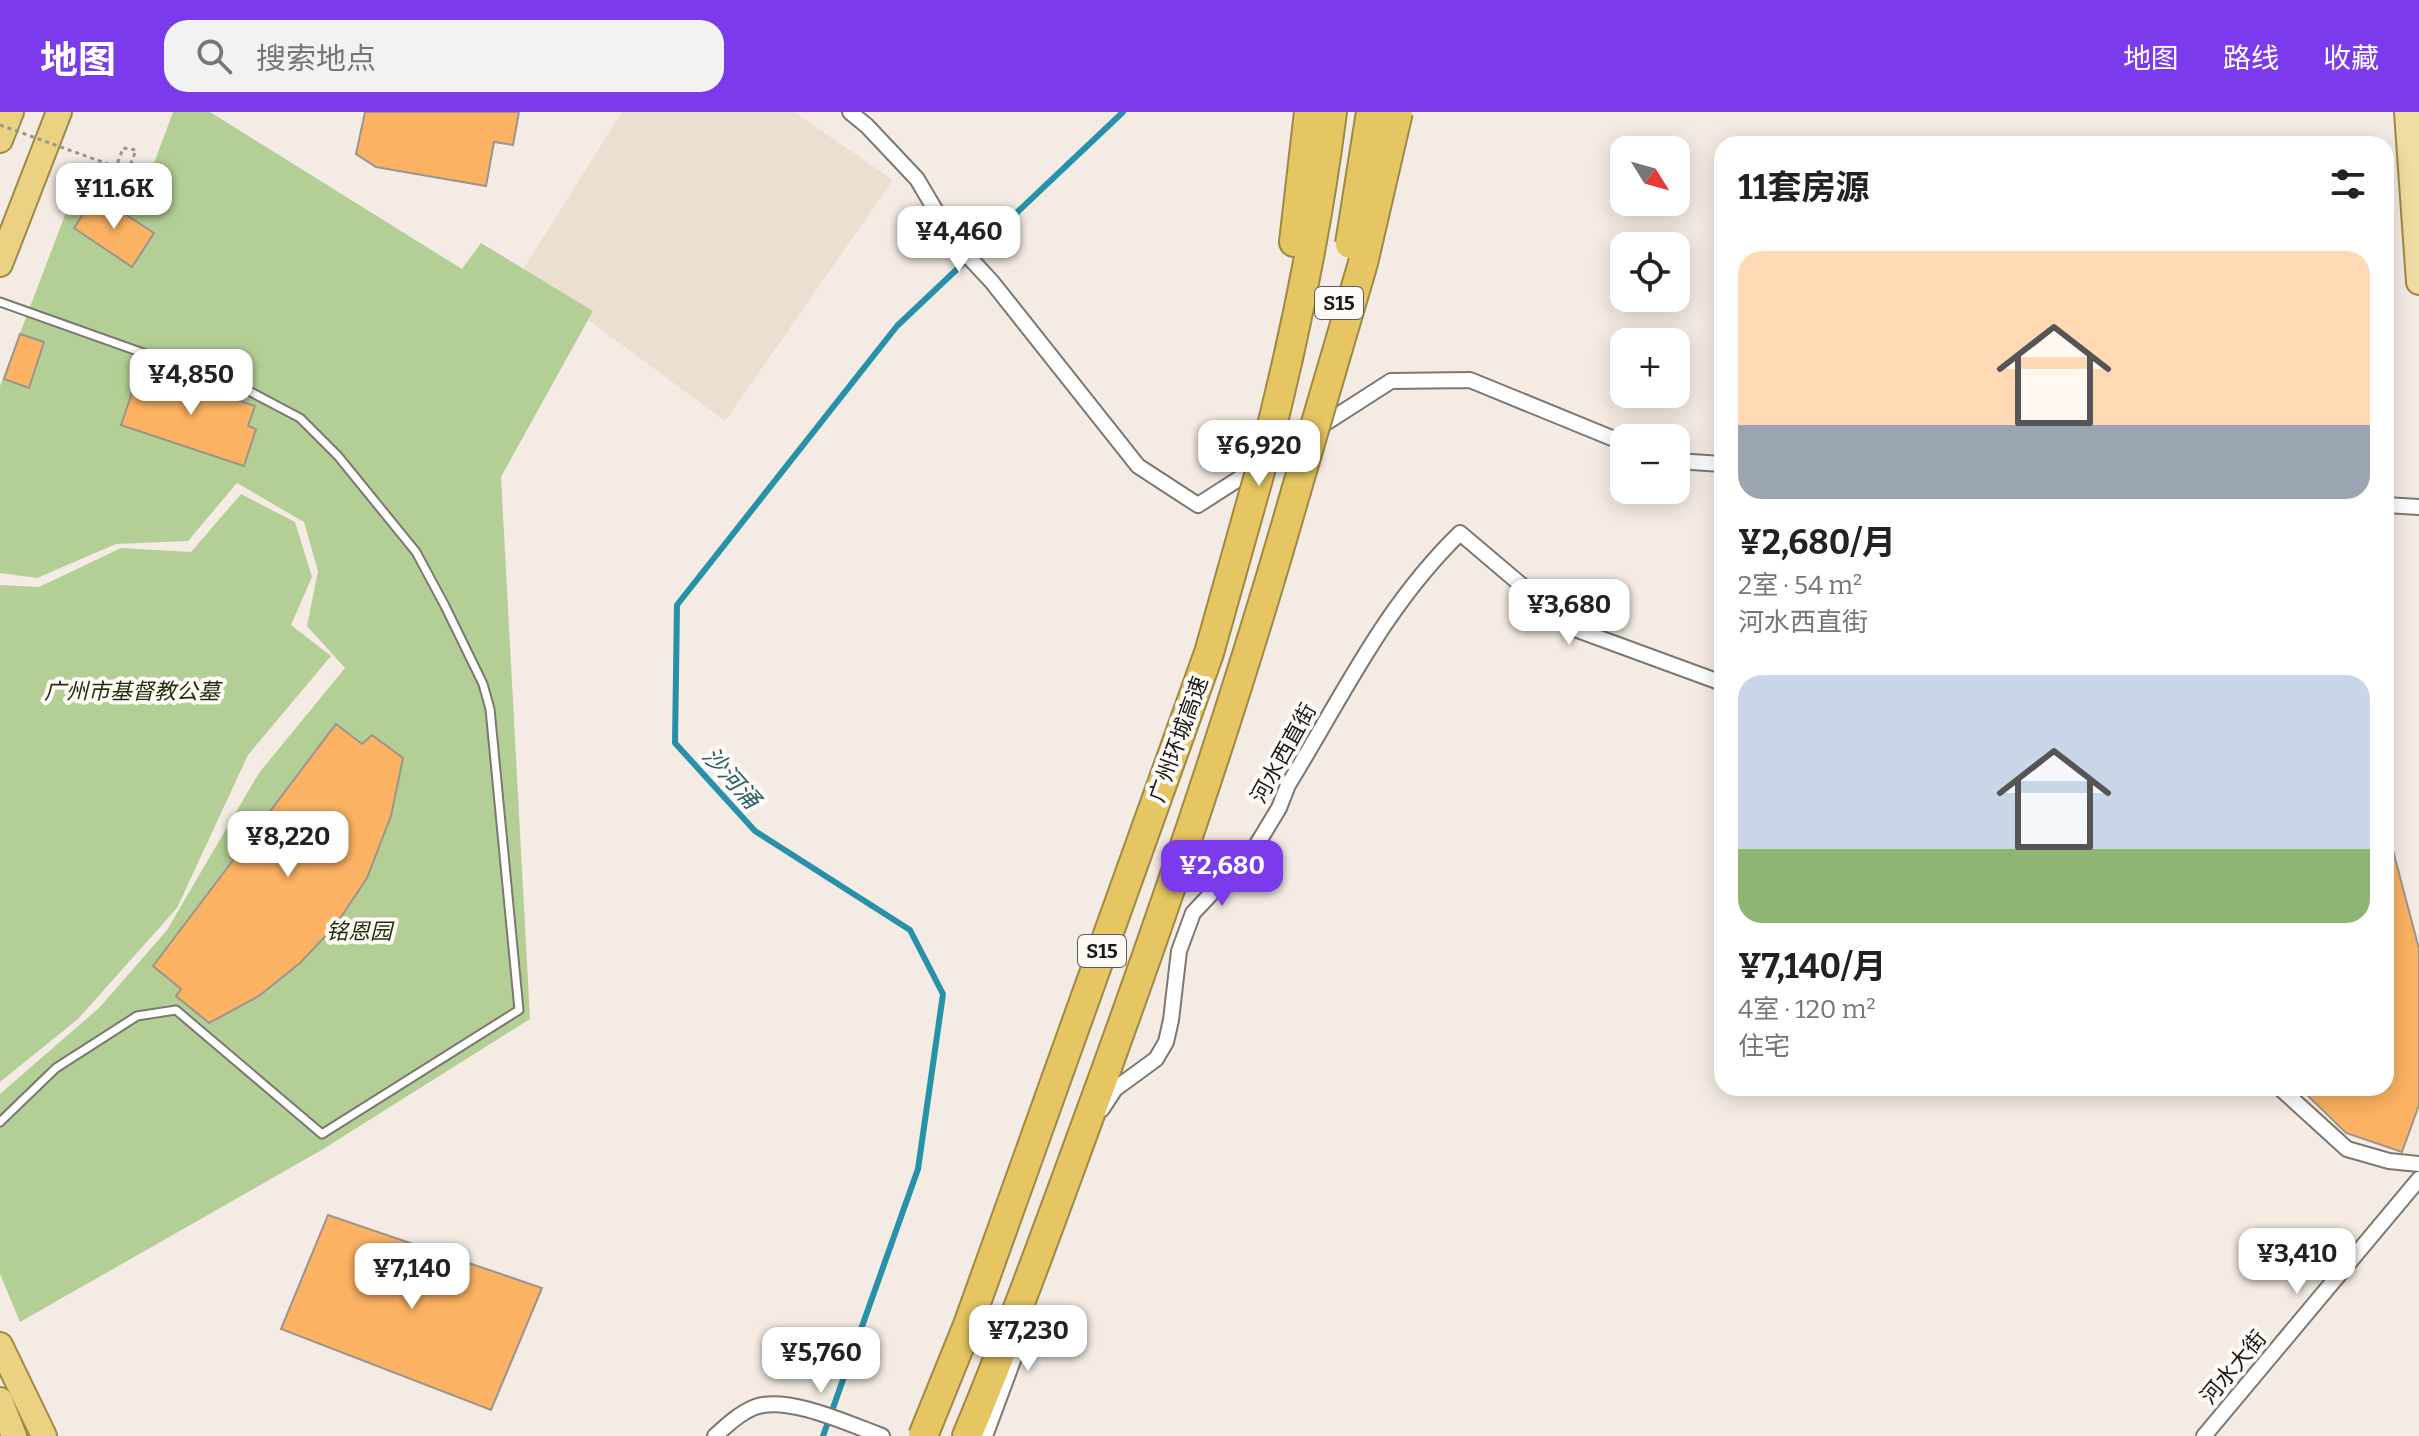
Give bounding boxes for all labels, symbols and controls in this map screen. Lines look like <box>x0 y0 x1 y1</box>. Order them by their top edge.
search box <box>164 20 724 92</box>
icon: search <box>192 34 236 78</box>
text: 地图 <box>40 37 116 83</box>
text: 搜索地点 <box>256 41 376 77</box>
text: 地图 <box>2123 42 2179 75</box>
text: 路线 <box>2223 42 2279 75</box>
text: 收藏 <box>2323 42 2379 75</box>
north arrow <box>1610 136 1690 216</box>
map controls <box>1610 136 1690 504</box>
icon: filters <box>2326 162 2370 206</box>
pin: ¥11.6K <box>49 163 179 231</box>
text: 11套房源 <box>1738 167 1869 208</box>
text: ¥11.6K <box>74 173 154 204</box>
pin: ¥4,460 <box>894 206 1024 274</box>
text: ¥4,460 <box>915 216 1003 247</box>
button: locate <box>1610 232 1690 312</box>
road number: S15 <box>1315 287 1363 319</box>
icon: home <box>1982 303 2126 447</box>
button: + <box>1610 328 1690 408</box>
pin: ¥4,850 <box>126 349 256 417</box>
text: ¥4,850 <box>148 359 234 390</box>
pin: ¥6,920 <box>1194 420 1324 488</box>
button: − <box>1610 424 1690 504</box>
text: ¥6,920 <box>1216 430 1302 461</box>
text: ¥2,680/月 <box>1738 522 1896 563</box>
text: 2室 · 54 m² <box>1738 570 1862 601</box>
pin: ¥3,680 <box>1504 579 1634 647</box>
text: ¥3,680 <box>1527 589 1611 620</box>
text: 河水西直街 <box>1738 607 1868 638</box>
street label: 广州环城高速 <box>1143 673 1214 806</box>
park label: 广州市基督教公墓 <box>44 678 223 705</box>
street label: 河水西直街 <box>1245 699 1322 808</box>
icon: home <box>1982 727 2126 871</box>
water label: 沙河涌 <box>697 742 768 816</box>
pin: ¥8,220 <box>223 811 353 879</box>
text: ¥8,220 <box>246 821 331 852</box>
pin: ¥2,680 <box>1157 840 1287 908</box>
text: ¥2,680 <box>1179 850 1265 881</box>
park label: 铭恩园 <box>326 918 395 945</box>
road number: S15 <box>1078 935 1126 967</box>
text: ¥7,140/月 <box>1738 946 1887 987</box>
text: 4室 · 120 m² <box>1738 994 1876 1025</box>
text: 住宅 <box>1738 1031 1790 1062</box>
pin: ¥3,410 <box>2232 1228 2362 1296</box>
text: ¥3,410 <box>2257 1238 2337 1269</box>
pin: ¥7,140 <box>347 1243 477 1311</box>
text: ¥7,140 <box>373 1253 451 1284</box>
pin: ¥7,230 <box>963 1305 1093 1373</box>
text: ¥7,230 <box>987 1315 1069 1346</box>
street label: 河水大街 <box>2195 1325 2272 1410</box>
pin: ¥5,760 <box>756 1327 886 1395</box>
text: ¥5,760 <box>780 1337 862 1368</box>

